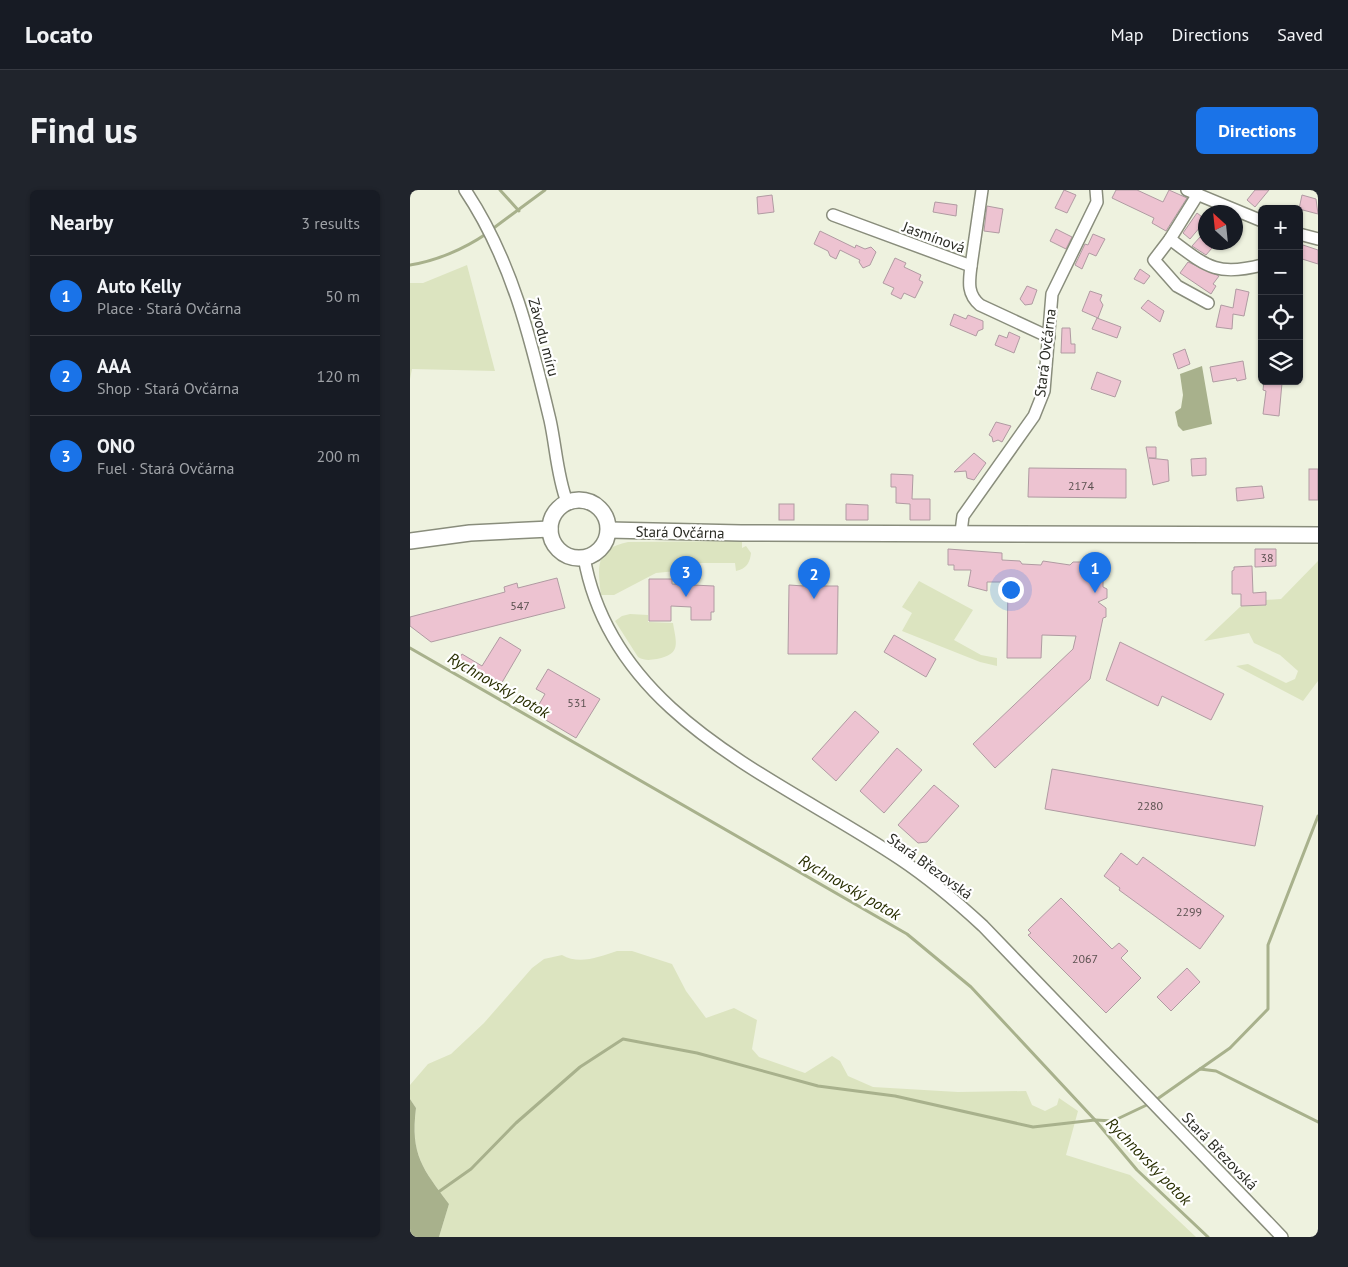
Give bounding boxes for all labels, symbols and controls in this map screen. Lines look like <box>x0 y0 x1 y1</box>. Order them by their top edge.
text: Locato <box>25 19 93 50</box>
text: Map <box>1111 23 1143 46</box>
text: Directions <box>1171 23 1249 46</box>
text: Saved <box>1277 23 1323 46</box>
text: Find us <box>30 107 138 153</box>
button: Directions <box>1196 107 1318 154</box>
north arrow <box>1198 205 1243 250</box>
map controls <box>1258 205 1303 385</box>
button: + <box>1258 205 1303 250</box>
text: Nearby <box>50 209 113 236</box>
text: 3 results <box>301 213 360 233</box>
street label: Jasmínová <box>899 217 968 257</box>
button: − <box>1258 250 1303 295</box>
text: Auto Kelly <box>97 274 181 298</box>
text: 1 <box>61 286 71 306</box>
text: 50 m <box>325 286 360 306</box>
button: locate <box>1258 295 1303 340</box>
street label: Závodu míru <box>524 296 564 378</box>
text: Place · Stará Ovčárna <box>97 298 241 318</box>
street label: Stará Ovčárna <box>1030 308 1060 398</box>
button: layers <box>1258 340 1303 385</box>
text: AAA <box>97 354 131 378</box>
text: 2 <box>61 366 71 386</box>
text: 120 m <box>317 366 360 386</box>
text: Shop · Stará Ovčárna <box>97 378 239 398</box>
text: ONO <box>97 434 135 458</box>
text: 3 <box>61 446 71 466</box>
text: 200 m <box>317 446 360 466</box>
text: Fuel · Stará Ovčárna <box>97 458 235 478</box>
house number: 2174 <box>1068 478 1095 493</box>
street label: Stará Ovčárna <box>635 522 725 542</box>
house number: 38 <box>1260 550 1274 565</box>
pin: 1 <box>1079 552 1111 593</box>
pin: 3 <box>670 556 702 597</box>
pin: 2 <box>798 558 830 599</box>
your location <box>998 577 1024 603</box>
house number: 547 <box>510 598 530 613</box>
water label: Rychnovský potok <box>444 648 554 723</box>
house number: 531 <box>567 695 587 710</box>
house number: 2280 <box>1137 798 1164 813</box>
street label: Stará Březovská <box>884 829 976 903</box>
water label: Rychnovský potok <box>795 850 905 925</box>
house number: 2299 <box>1176 904 1202 919</box>
house number: 2067 <box>1072 951 1098 966</box>
street label: Stará Březovská <box>1178 1108 1262 1194</box>
water label: Rychnovský potok <box>1102 1113 1197 1210</box>

